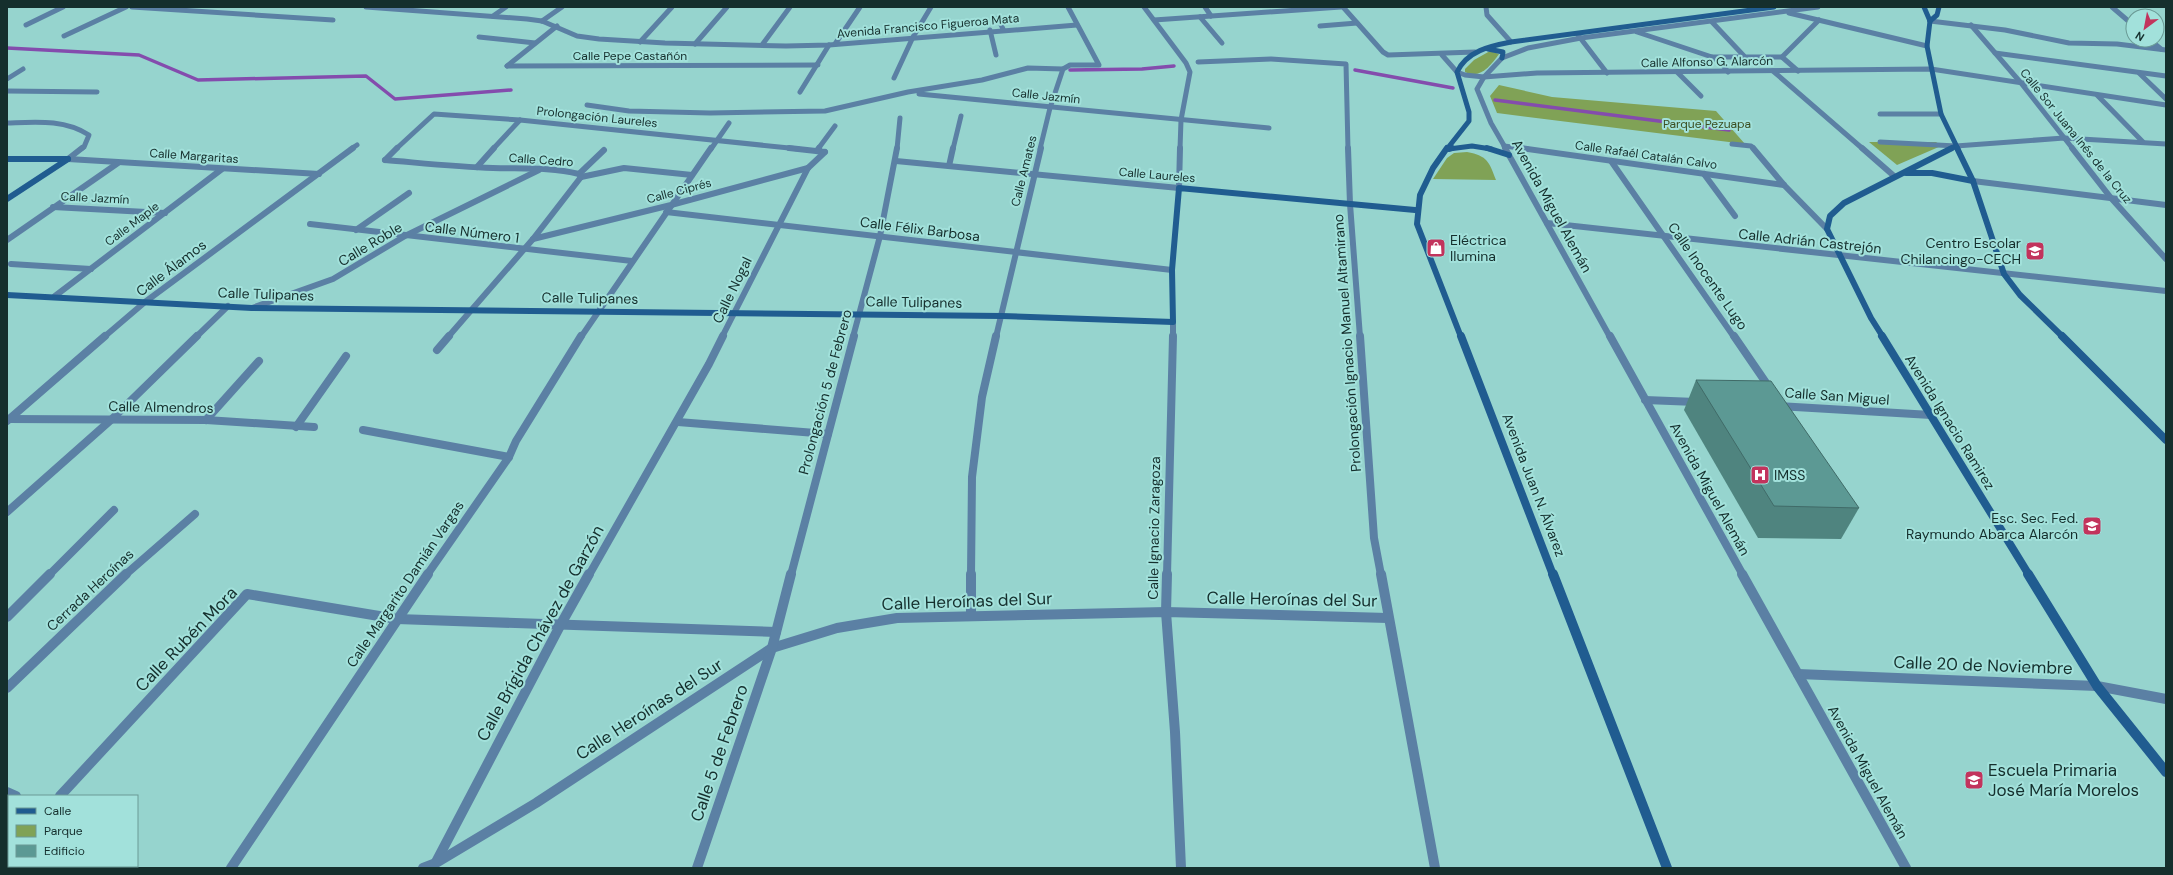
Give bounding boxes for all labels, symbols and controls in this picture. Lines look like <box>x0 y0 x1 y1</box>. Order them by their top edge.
north arrow <box>2125 8 2165 48</box>
street label: Avenida Francisco Figueroa Mata <box>836 10 1020 42</box>
text: N <box>2133 28 2147 45</box>
street label: Calle Pepe Castañón <box>573 48 687 64</box>
street label: Calle Alfonso G. Alarcón <box>1641 53 1773 71</box>
street label: Calle Sor Juana Inés de la Cruz <box>2017 65 2135 207</box>
street label: Calle Jazmín <box>1011 84 1081 108</box>
street label: Prolongación Laureles <box>536 103 658 131</box>
park label: Parque Pezuapa <box>1663 116 1751 132</box>
street label: Calle Amates <box>1007 134 1041 208</box>
street label: Avenida Miguel Alemán <box>1508 136 1596 276</box>
street label: Calle Rafaél Catalán Calvo <box>1574 137 1718 173</box>
street label: Calle Margaritas <box>149 145 239 167</box>
street label: Calle Cedro <box>508 150 574 170</box>
street label: Calle Laureles <box>1118 164 1196 186</box>
street label: Calle Ciprés <box>645 175 713 207</box>
street label: Calle Jazmín <box>60 188 130 208</box>
street label: Calle Maple <box>102 198 163 250</box>
street label: Calle Félix Barbosa <box>859 213 981 245</box>
street label: Prolongación Ignacio Manuel Altamirano <box>1329 213 1365 473</box>
street label: Calle Número 1 <box>424 217 520 247</box>
street label: Calle Roble <box>335 218 405 270</box>
street label: Calle Inocente Lugo <box>1664 219 1752 333</box>
street label: Calle Adrián Castrejón <box>1738 225 1882 257</box>
place label: Eléctrica Ilumina <box>1450 231 1506 265</box>
place label: Centro Escolar Chilancingo-CECH <box>1900 234 2021 268</box>
street label: Calle Álamos <box>132 236 210 300</box>
shop icon: Eléctrica Ilumina <box>1425 237 1447 259</box>
school or university icon: Centro Escolar Chilancingo-CECH <box>2024 240 2046 262</box>
street label: Calle Nogal <box>708 254 756 326</box>
street label: Calle Tulipanes <box>217 283 315 305</box>
street label: Calle Tulipanes <box>542 288 638 308</box>
street label: Calle Tulipanes <box>866 292 962 312</box>
street label: Prolongación 5 de Febrero <box>794 307 856 477</box>
street label: Avenida Ignacio Ramirez <box>1901 351 1999 493</box>
street label: Calle San Miguel <box>1784 383 1890 409</box>
street label: Calle Almendros <box>108 397 214 417</box>
street label: Avenida Juan N. Álvarez <box>1498 411 1570 559</box>
street label: Avenida Miguel Alemán <box>1666 419 1754 559</box>
street label: Calle Ignacio Zaragoza <box>1144 456 1164 600</box>
hospital icon: IMSS <box>1749 464 1771 486</box>
place label: IMSS <box>1774 466 1805 484</box>
street label: Calle Margarito Damián Vargas <box>342 497 468 671</box>
place label: Esc. Sec. Fed. Raymundo Abarca Alarcón <box>1906 509 2078 543</box>
school or university icon: Esc. Sec. Fed. Raymundo Abarca Alarcón <box>2081 515 2103 537</box>
street label: Calle Brígida Chávez de Garzón <box>471 521 609 745</box>
street label: Cerrada Heroínas <box>43 545 137 635</box>
street label: Calle Rubén Mora <box>130 582 242 696</box>
street label: Calle Heroínas del Sur <box>881 587 1053 615</box>
street label: Calle Heroínas del Sur <box>1206 587 1378 611</box>
street label: Calle 20 de Noviembre <box>1893 651 2073 679</box>
street label: Calle Heroínas del Sur <box>571 653 727 765</box>
street label: Calle 5 de Febrero <box>685 682 753 824</box>
street label: Avenida Miguel Alemán <box>1824 702 1912 842</box>
place label: Escuela Primaria José María Morelos <box>1988 759 2139 801</box>
school or university icon: Escuela Primaria José María Morelos <box>1963 769 1985 791</box>
legend <box>8 795 138 867</box>
text: Calle <box>44 803 71 819</box>
text: Parque <box>44 823 83 839</box>
text: Edificio <box>44 843 85 859</box>

